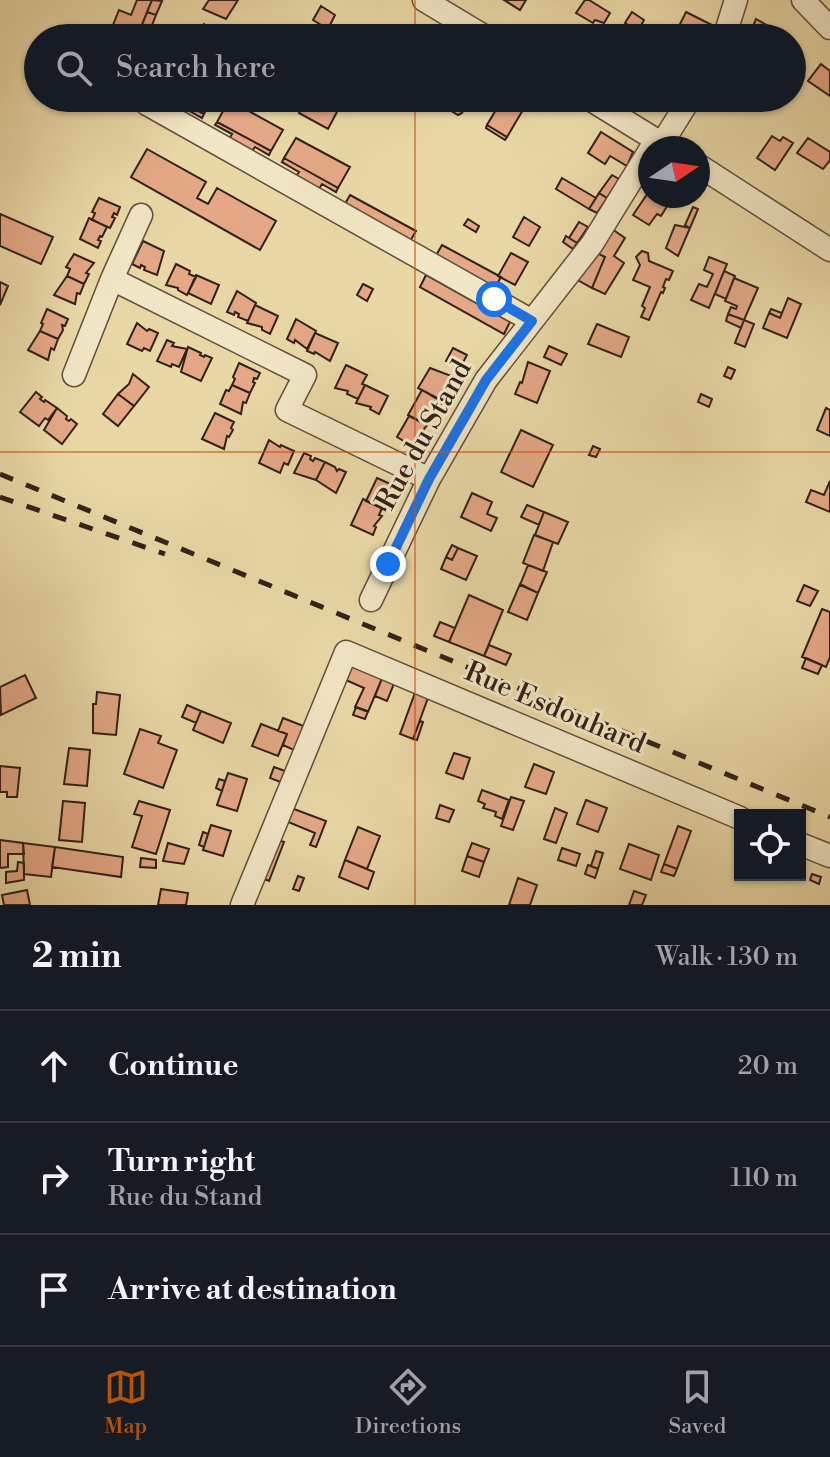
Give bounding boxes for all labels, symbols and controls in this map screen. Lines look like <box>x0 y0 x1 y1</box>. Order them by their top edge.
search box <box>24 24 806 112</box>
icon: search <box>52 46 96 90</box>
text: Search here <box>116 49 276 87</box>
north arrow <box>638 136 710 208</box>
route start <box>476 281 512 317</box>
street label: Rue du Stand <box>368 354 480 516</box>
route end <box>370 546 406 582</box>
street label: Rue Esdouhard <box>459 654 651 762</box>
map controls <box>734 809 806 881</box>
button: locate <box>734 809 806 881</box>
text: 2 min <box>32 936 121 978</box>
text: Walk · 130 m <box>656 941 798 973</box>
icon: ahead <box>32 1044 76 1088</box>
text: Continue <box>108 1047 239 1085</box>
text: 20 m <box>738 1050 798 1082</box>
text: Turn right <box>108 1143 255 1181</box>
icon: right <box>32 1156 76 1200</box>
text: 110 m <box>730 1162 798 1194</box>
text: Rue du Stand <box>108 1181 262 1213</box>
icon: arrive <box>32 1268 76 1312</box>
text: Arrive at destination <box>108 1271 397 1309</box>
tab: Map <box>104 1365 148 1440</box>
tab: Directions <box>355 1365 461 1440</box>
tab: Saved <box>669 1365 726 1440</box>

